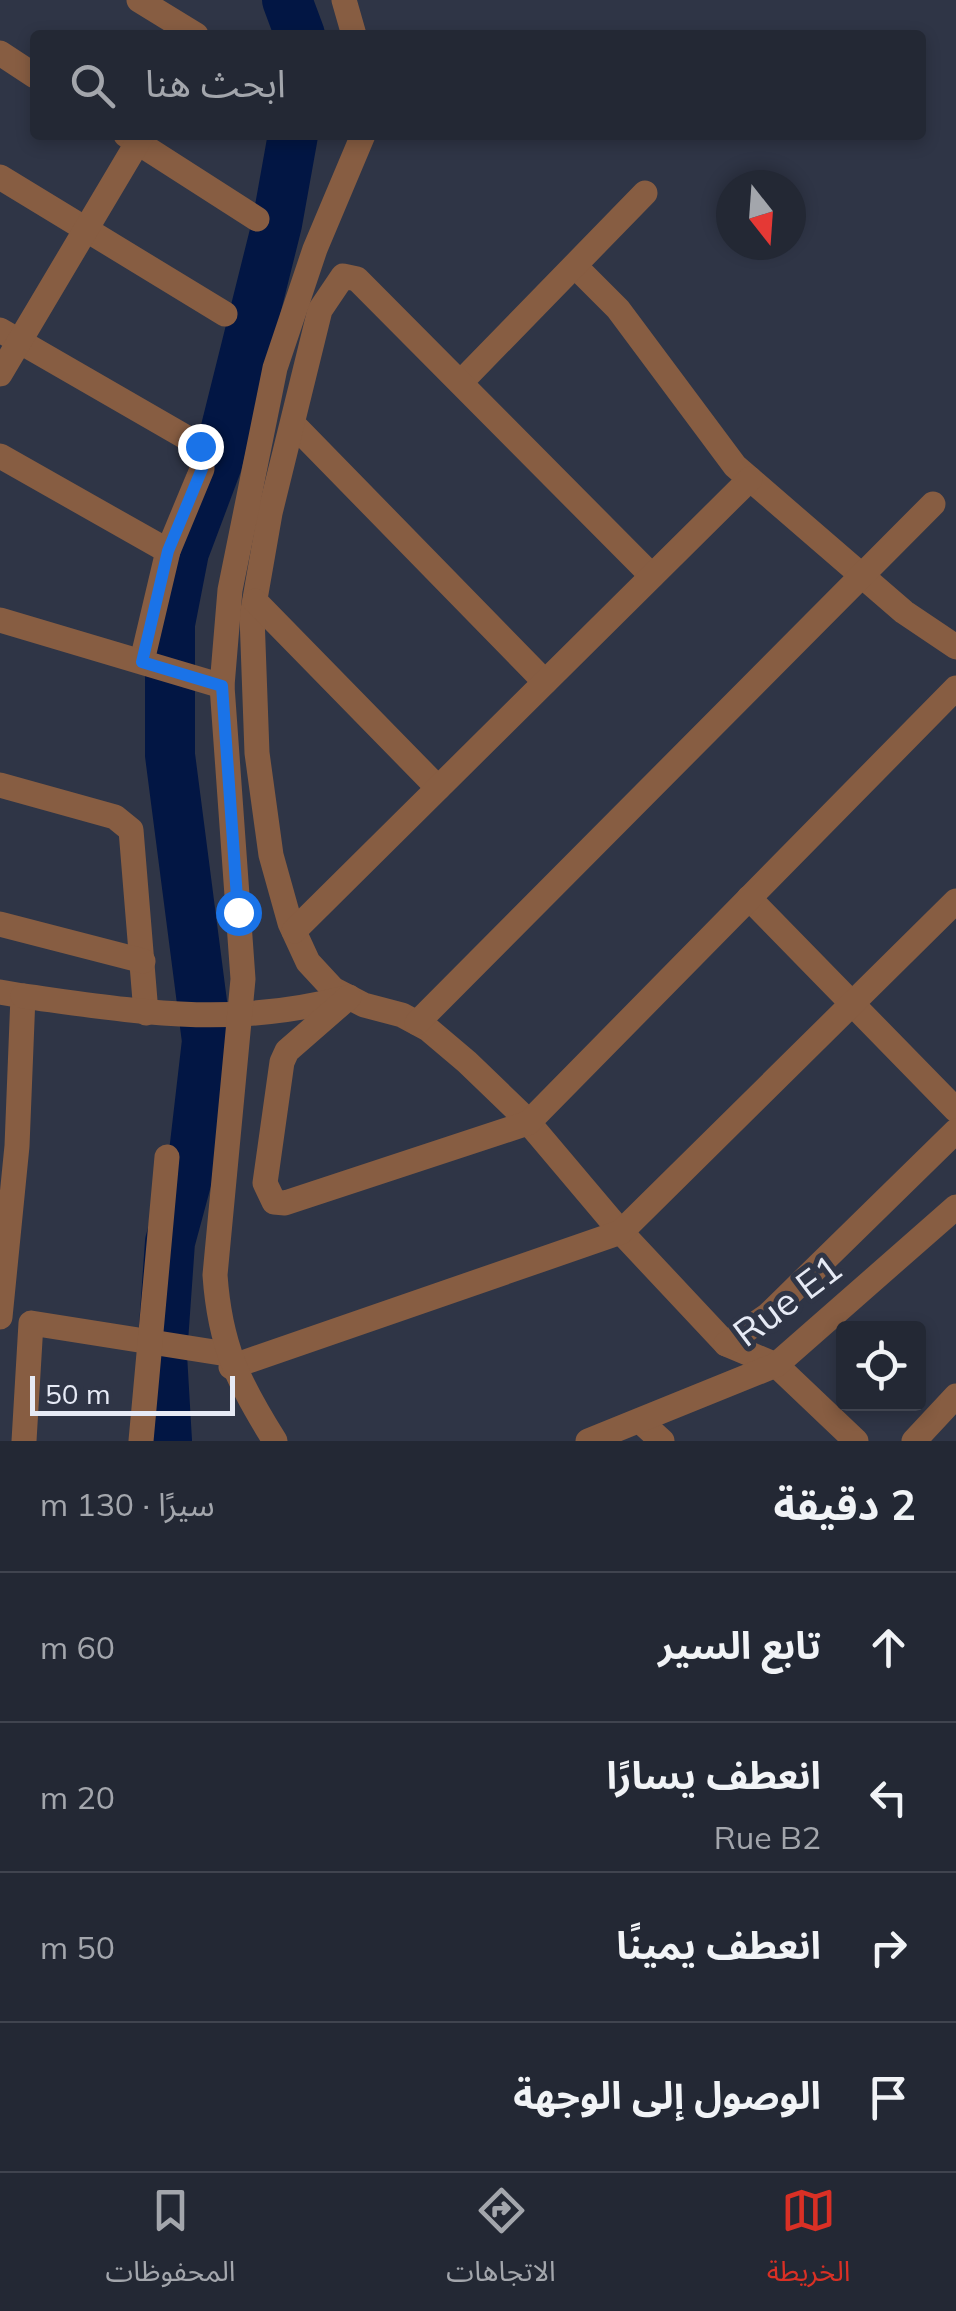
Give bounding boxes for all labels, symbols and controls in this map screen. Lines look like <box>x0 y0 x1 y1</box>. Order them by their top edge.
search box <box>30 30 926 140</box>
icon: search <box>65 58 120 113</box>
text: ابحث هنا <box>145 59 286 107</box>
north arrow <box>716 170 806 260</box>
route end <box>178 424 224 470</box>
route start <box>216 890 262 936</box>
street label: Rue E1 <box>723 1244 851 1356</box>
map controls <box>836 1321 926 1411</box>
button: locate <box>836 1321 926 1411</box>
scale bar <box>30 1371 235 1416</box>
text: 50 m <box>45 1376 111 1411</box>
text: 2 دقيقة <box>774 1478 916 1531</box>
text: سيرًا · 130 m <box>40 1484 215 1524</box>
icon: ahead <box>861 1620 916 1675</box>
text: تابع السير <box>658 1621 821 1669</box>
text: 60 m <box>40 1627 115 1667</box>
text: انعطف يسارًا <box>606 1751 821 1799</box>
icon: left <box>861 1770 916 1825</box>
text: 20 m <box>40 1777 115 1817</box>
text: Rue B2 <box>714 1817 821 1857</box>
icon: right <box>861 1920 916 1975</box>
text: انعطف يمينًا <box>616 1921 821 1969</box>
text: 50 m <box>40 1927 115 1967</box>
icon: arrive <box>861 2070 916 2125</box>
text: الوصول إلى الوجهة <box>513 2071 821 2119</box>
tab: المحفوظات <box>105 2183 235 2302</box>
tab: الاتجاهات <box>446 2183 556 2302</box>
tab: الخريطة <box>767 2183 851 2302</box>

